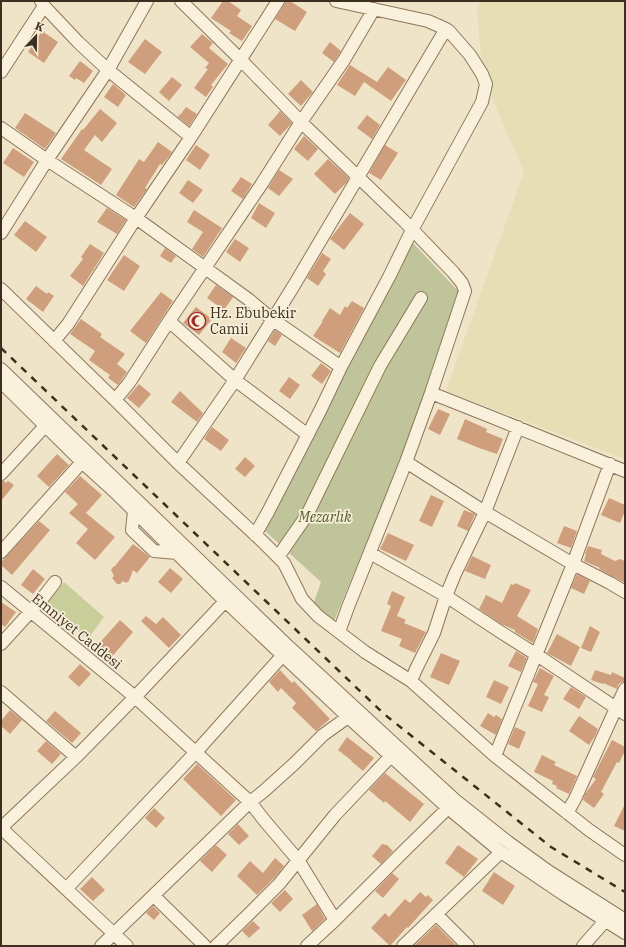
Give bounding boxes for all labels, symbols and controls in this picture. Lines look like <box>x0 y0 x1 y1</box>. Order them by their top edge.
north arrow <box>16 16 56 56</box>
text: K <box>33 19 47 35</box>
place label: Hz. Ebubekir Camii <box>210 304 297 338</box>
mosque icon: Hz. Ebubekir Camii <box>187 311 207 331</box>
park label: Mezarlık <box>298 508 352 526</box>
street label: Emniyet Caddesi <box>28 589 126 673</box>

